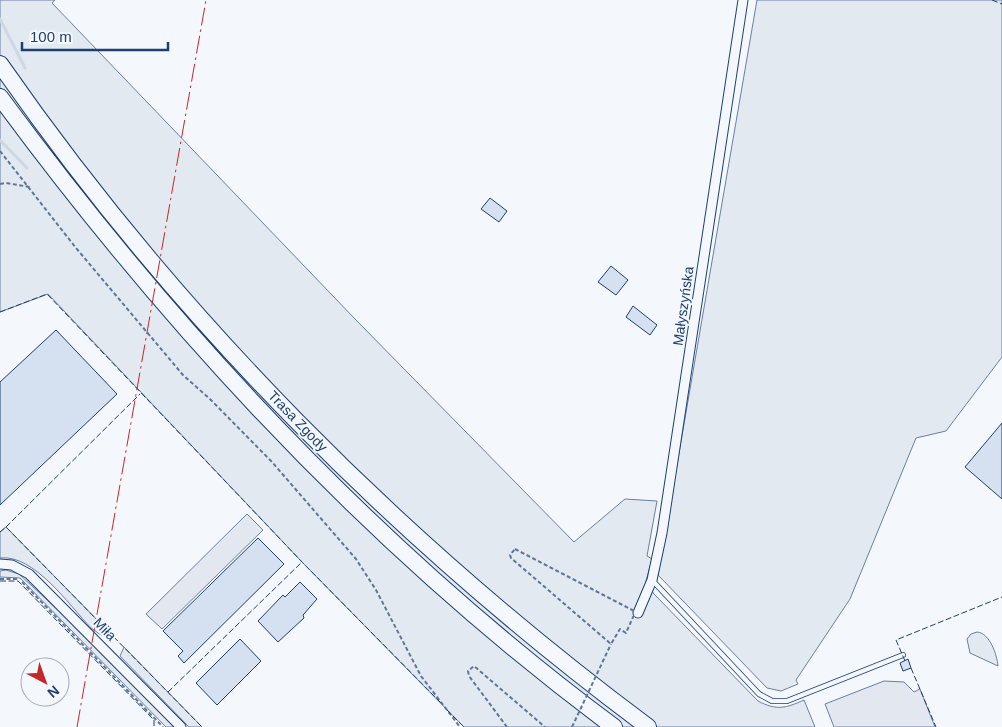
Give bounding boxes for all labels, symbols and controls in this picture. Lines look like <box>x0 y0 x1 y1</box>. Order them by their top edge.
scale bar <box>22 20 169 52</box>
text: 100 m <box>30 28 72 45</box>
street label: Małyszyńska <box>670 265 697 347</box>
street label: Trasa Zgody <box>265 387 331 455</box>
street label: Miła <box>90 614 120 644</box>
north arrow <box>20 657 70 707</box>
text: N <box>44 682 63 701</box>

